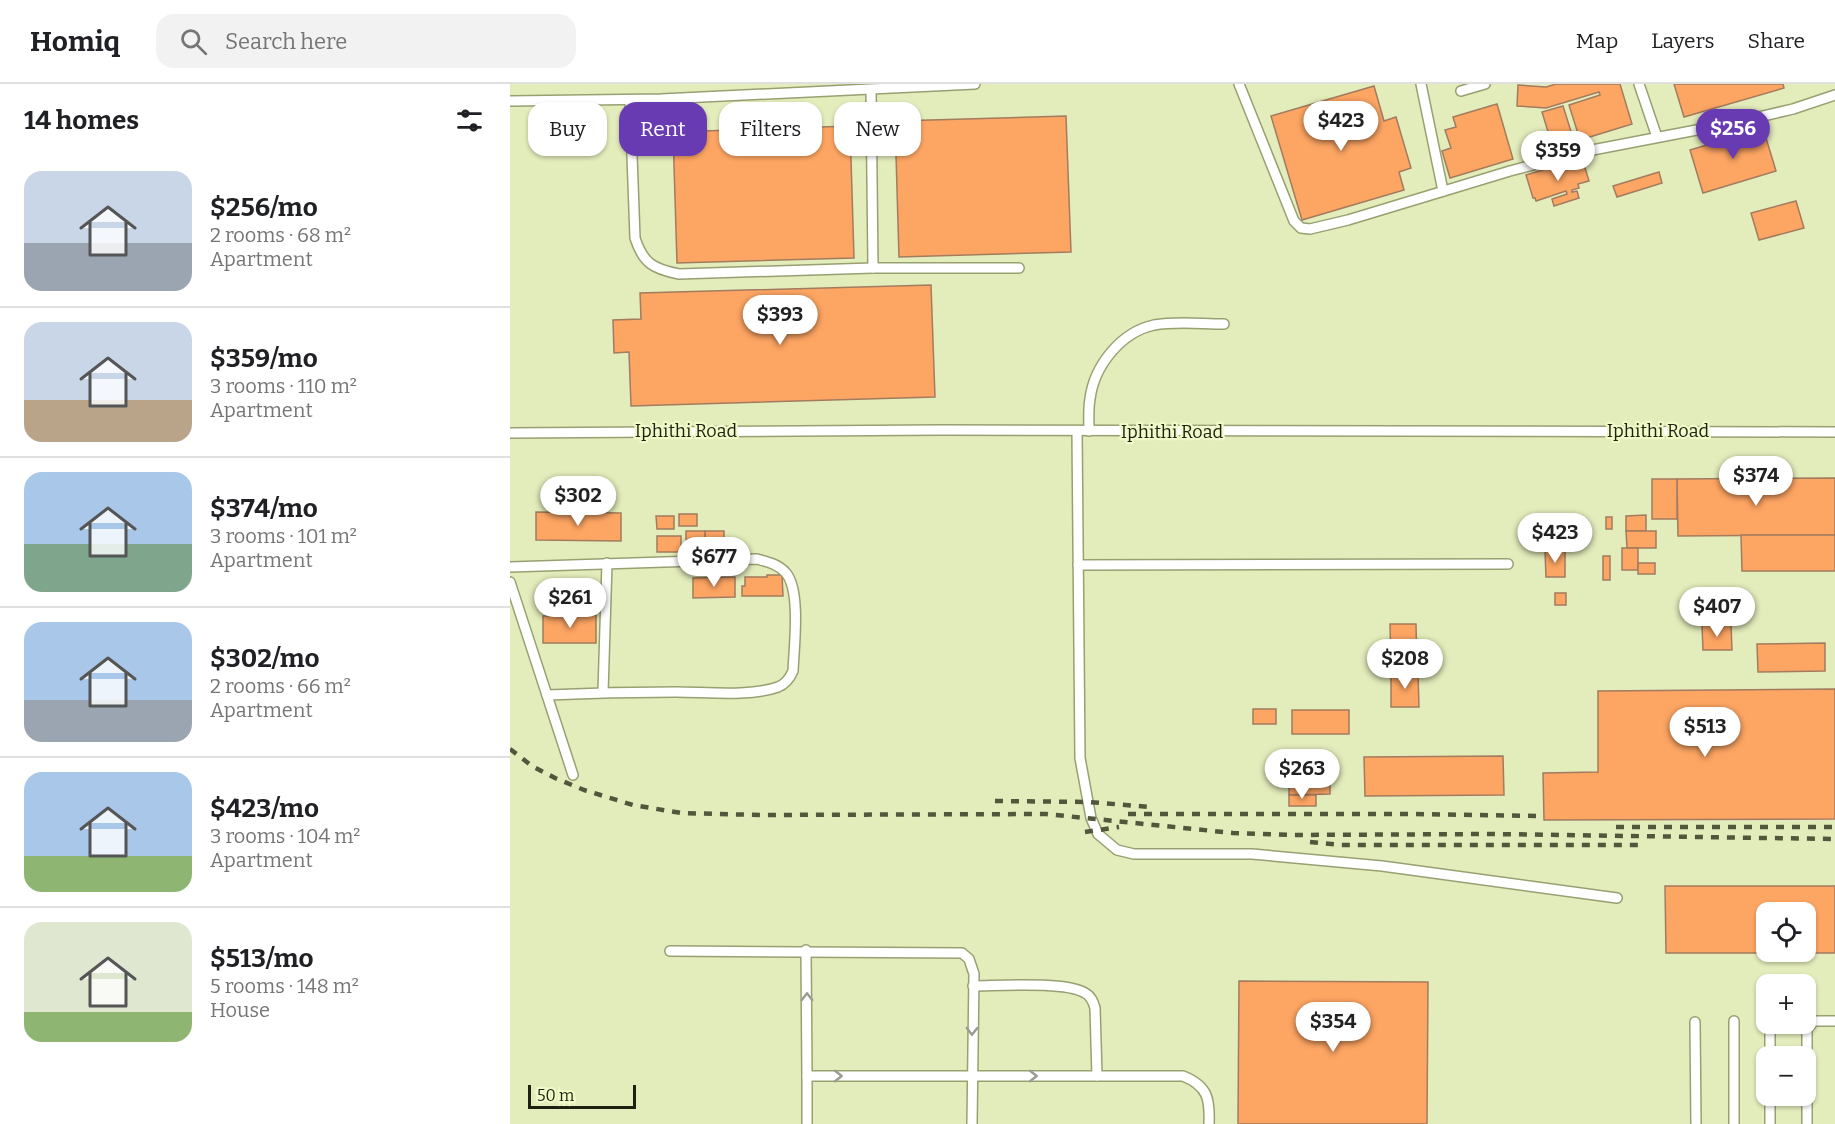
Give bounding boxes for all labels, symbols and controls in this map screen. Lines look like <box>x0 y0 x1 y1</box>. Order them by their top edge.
search box <box>156 14 576 68</box>
text: Homiq <box>30 25 120 58</box>
icon: search <box>177 25 210 58</box>
text: Search here <box>225 28 347 55</box>
text: Map <box>1576 28 1618 54</box>
text: Layers <box>1651 28 1715 54</box>
text: Share <box>1748 28 1805 54</box>
pin: $423 <box>1305 101 1377 152</box>
chip: Buy <box>528 102 607 156</box>
chip: Rent <box>619 102 707 156</box>
chip: Filters <box>719 102 822 156</box>
chip: New <box>834 102 921 156</box>
icon: filters <box>453 104 486 137</box>
text: 14 homes <box>24 105 139 136</box>
text: $423 <box>1317 108 1365 132</box>
pin: $256 <box>1697 109 1769 160</box>
text: $256 <box>1710 116 1756 140</box>
pin: $359 <box>1522 131 1594 182</box>
text: $359 <box>1535 138 1581 162</box>
text: $256/mo <box>210 192 318 223</box>
icon: home <box>72 195 144 267</box>
text: 2 rooms · 68 m² <box>210 223 351 247</box>
text: Apartment <box>210 247 313 271</box>
pin: $393 <box>744 295 816 346</box>
text: $393 <box>757 302 803 326</box>
text: $359/mo <box>210 343 318 374</box>
icon: home <box>72 346 144 418</box>
text: 3 rooms · 110 m² <box>210 374 357 398</box>
text: Apartment <box>210 398 313 422</box>
street label: Iphithi Road <box>635 420 738 442</box>
street label: Iphithi Road <box>1607 420 1710 442</box>
street label: Iphithi Road <box>1121 421 1224 443</box>
pin: $374 <box>1720 456 1792 507</box>
text: $374 <box>1733 463 1779 487</box>
pin: $302 <box>542 476 614 527</box>
text: $302 <box>554 483 602 507</box>
text: $374/mo <box>210 493 318 524</box>
icon: home <box>72 496 144 568</box>
pin: $423 <box>1519 513 1591 564</box>
text: $423 <box>1531 520 1579 544</box>
text: 3 rooms · 101 m² <box>210 524 357 548</box>
pin: $677 <box>678 537 750 588</box>
text: $677 <box>691 544 737 568</box>
text: Apartment <box>210 548 313 572</box>
pin: $261 <box>534 578 606 629</box>
text: $261 <box>548 585 592 609</box>
pin: $407 <box>1681 587 1753 638</box>
text: $407 <box>1693 594 1741 618</box>
pin: $208 <box>1369 639 1441 690</box>
text: $302/mo <box>210 643 320 674</box>
icon: home <box>72 646 144 718</box>
text: $208 <box>1381 646 1429 670</box>
text: 2 rooms · 66 m² <box>210 674 351 698</box>
text: Apartment <box>210 698 313 722</box>
pin: $513 <box>1669 707 1741 758</box>
text: $513 <box>1684 714 1726 738</box>
pin: $263 <box>1266 749 1338 800</box>
text: $263 <box>1279 756 1325 780</box>
text: $423/mo <box>210 793 319 824</box>
icon: home <box>72 796 144 868</box>
text: 3 rooms · 104 m² <box>210 824 360 848</box>
text: Apartment <box>210 848 313 872</box>
map controls <box>1756 902 1816 1106</box>
button: locate <box>1756 902 1816 962</box>
text: $513/mo <box>210 943 314 974</box>
icon: home <box>72 946 144 1018</box>
text: 5 rooms · 148 m² <box>210 974 359 998</box>
button: + <box>1756 974 1816 1034</box>
one-way arrow <box>801 992 813 1001</box>
text: House <box>210 998 270 1022</box>
pin: $354 <box>1297 1002 1369 1053</box>
text: $354 <box>1310 1009 1356 1033</box>
one-way arrow <box>966 1027 979 1036</box>
button: − <box>1756 1046 1816 1106</box>
one-way arrow <box>834 1070 843 1082</box>
one-way arrow <box>1029 1070 1038 1082</box>
scale bar <box>528 1082 636 1110</box>
text: 50 m <box>537 1086 574 1105</box>

